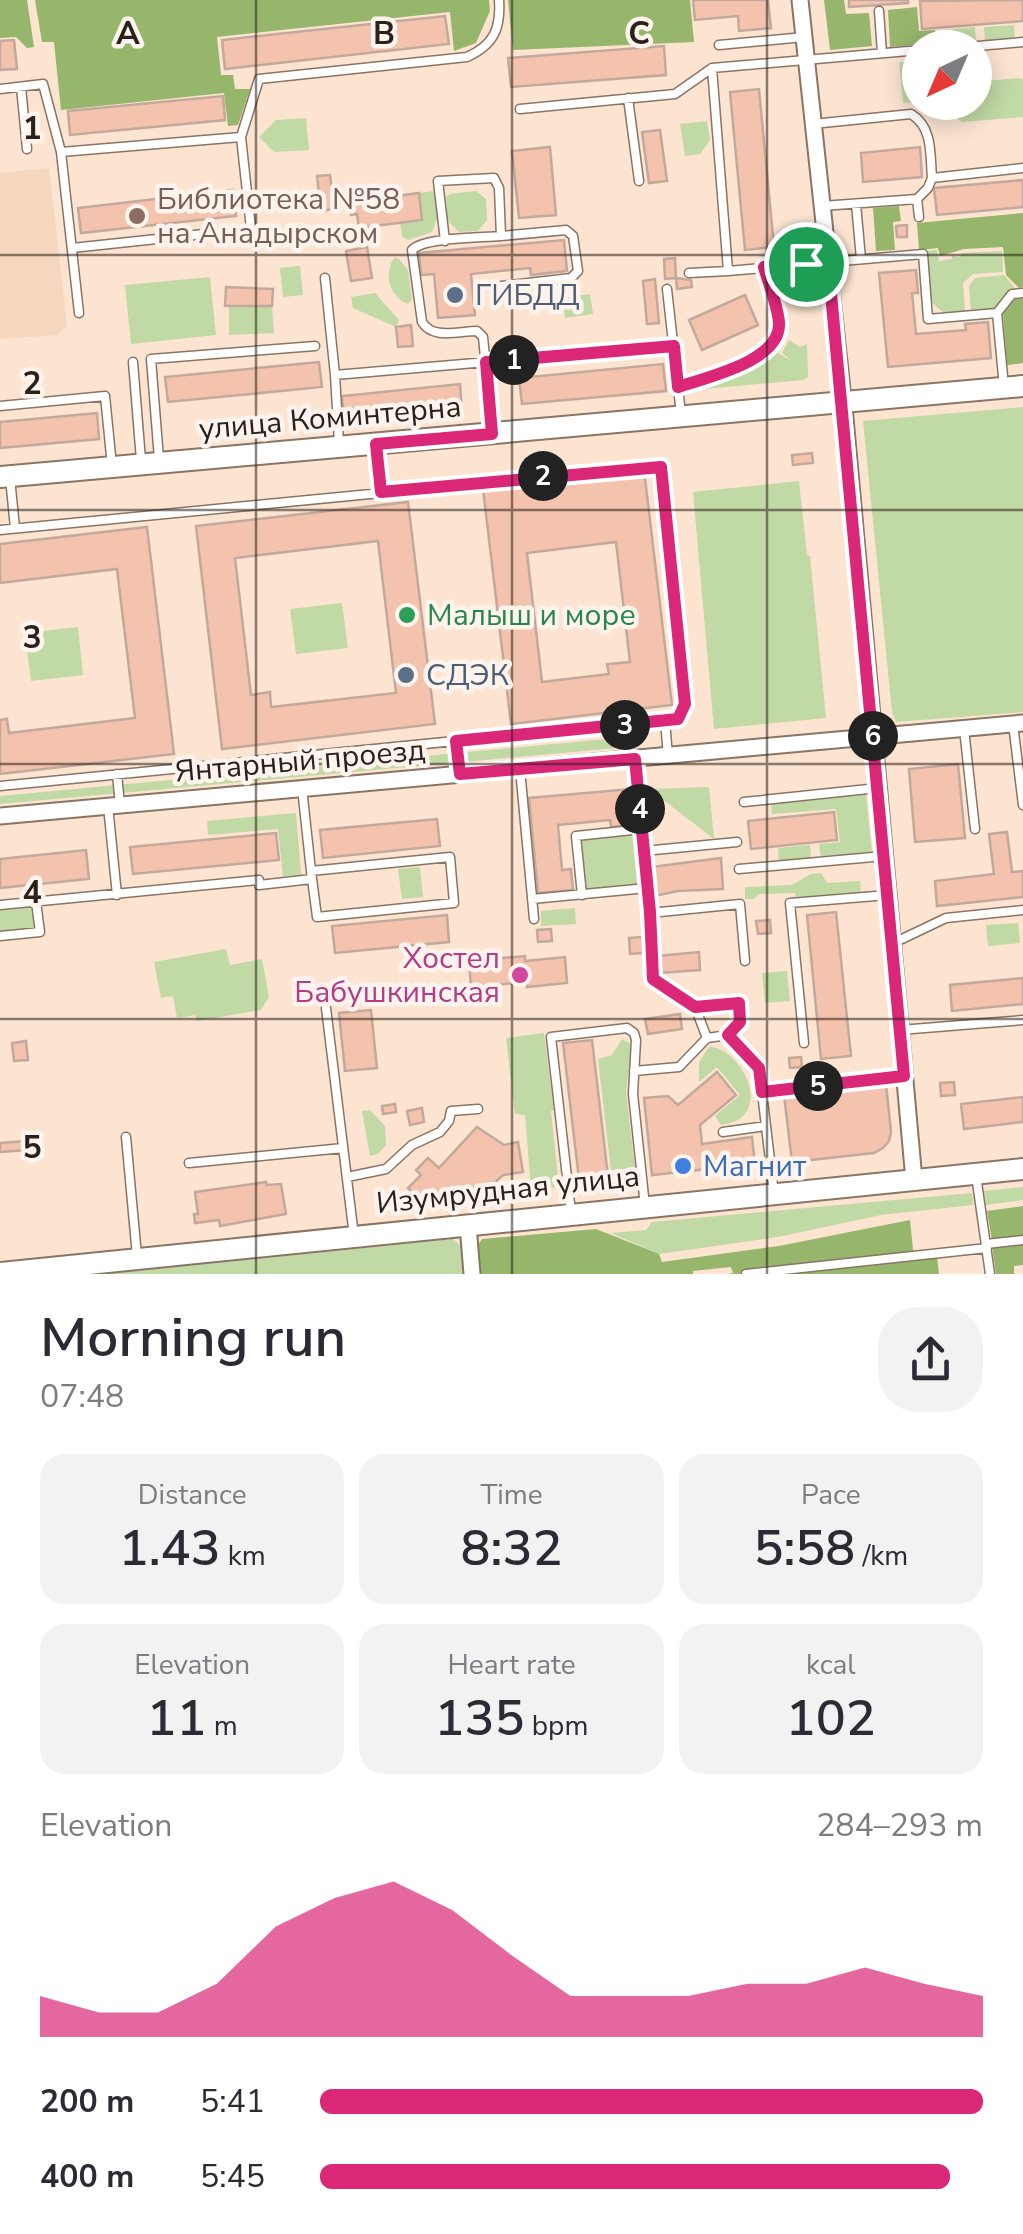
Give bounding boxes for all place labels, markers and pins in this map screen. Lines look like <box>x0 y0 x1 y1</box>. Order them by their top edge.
place label: Библиотека №58 на Анадырском <box>157 179 400 254</box>
marker: Библиотека №58 на Анадырском <box>126 205 148 227</box>
pin <box>764 222 849 307</box>
place label: ГИБДД <box>475 275 579 316</box>
marker: ГИБДД <box>444 284 466 306</box>
pin: 1 <box>489 335 539 385</box>
pin: 2 <box>518 451 568 501</box>
place label: Малыш и море <box>427 595 636 636</box>
marker: Малыш и море <box>396 604 418 626</box>
place label: СДЭК <box>426 655 509 696</box>
marker: СДЭК <box>395 664 417 686</box>
pin: 3 <box>600 700 650 750</box>
pin: 6 <box>848 711 898 761</box>
pin: 4 <box>615 784 665 834</box>
place label: Хостел Бабушкинская <box>294 938 500 1013</box>
marker: Хостел Бабушкинская <box>509 964 531 986</box>
pin: 5 <box>793 1061 843 1111</box>
place label: Магнит <box>703 1146 807 1187</box>
marker: Магнит <box>672 1155 694 1177</box>

